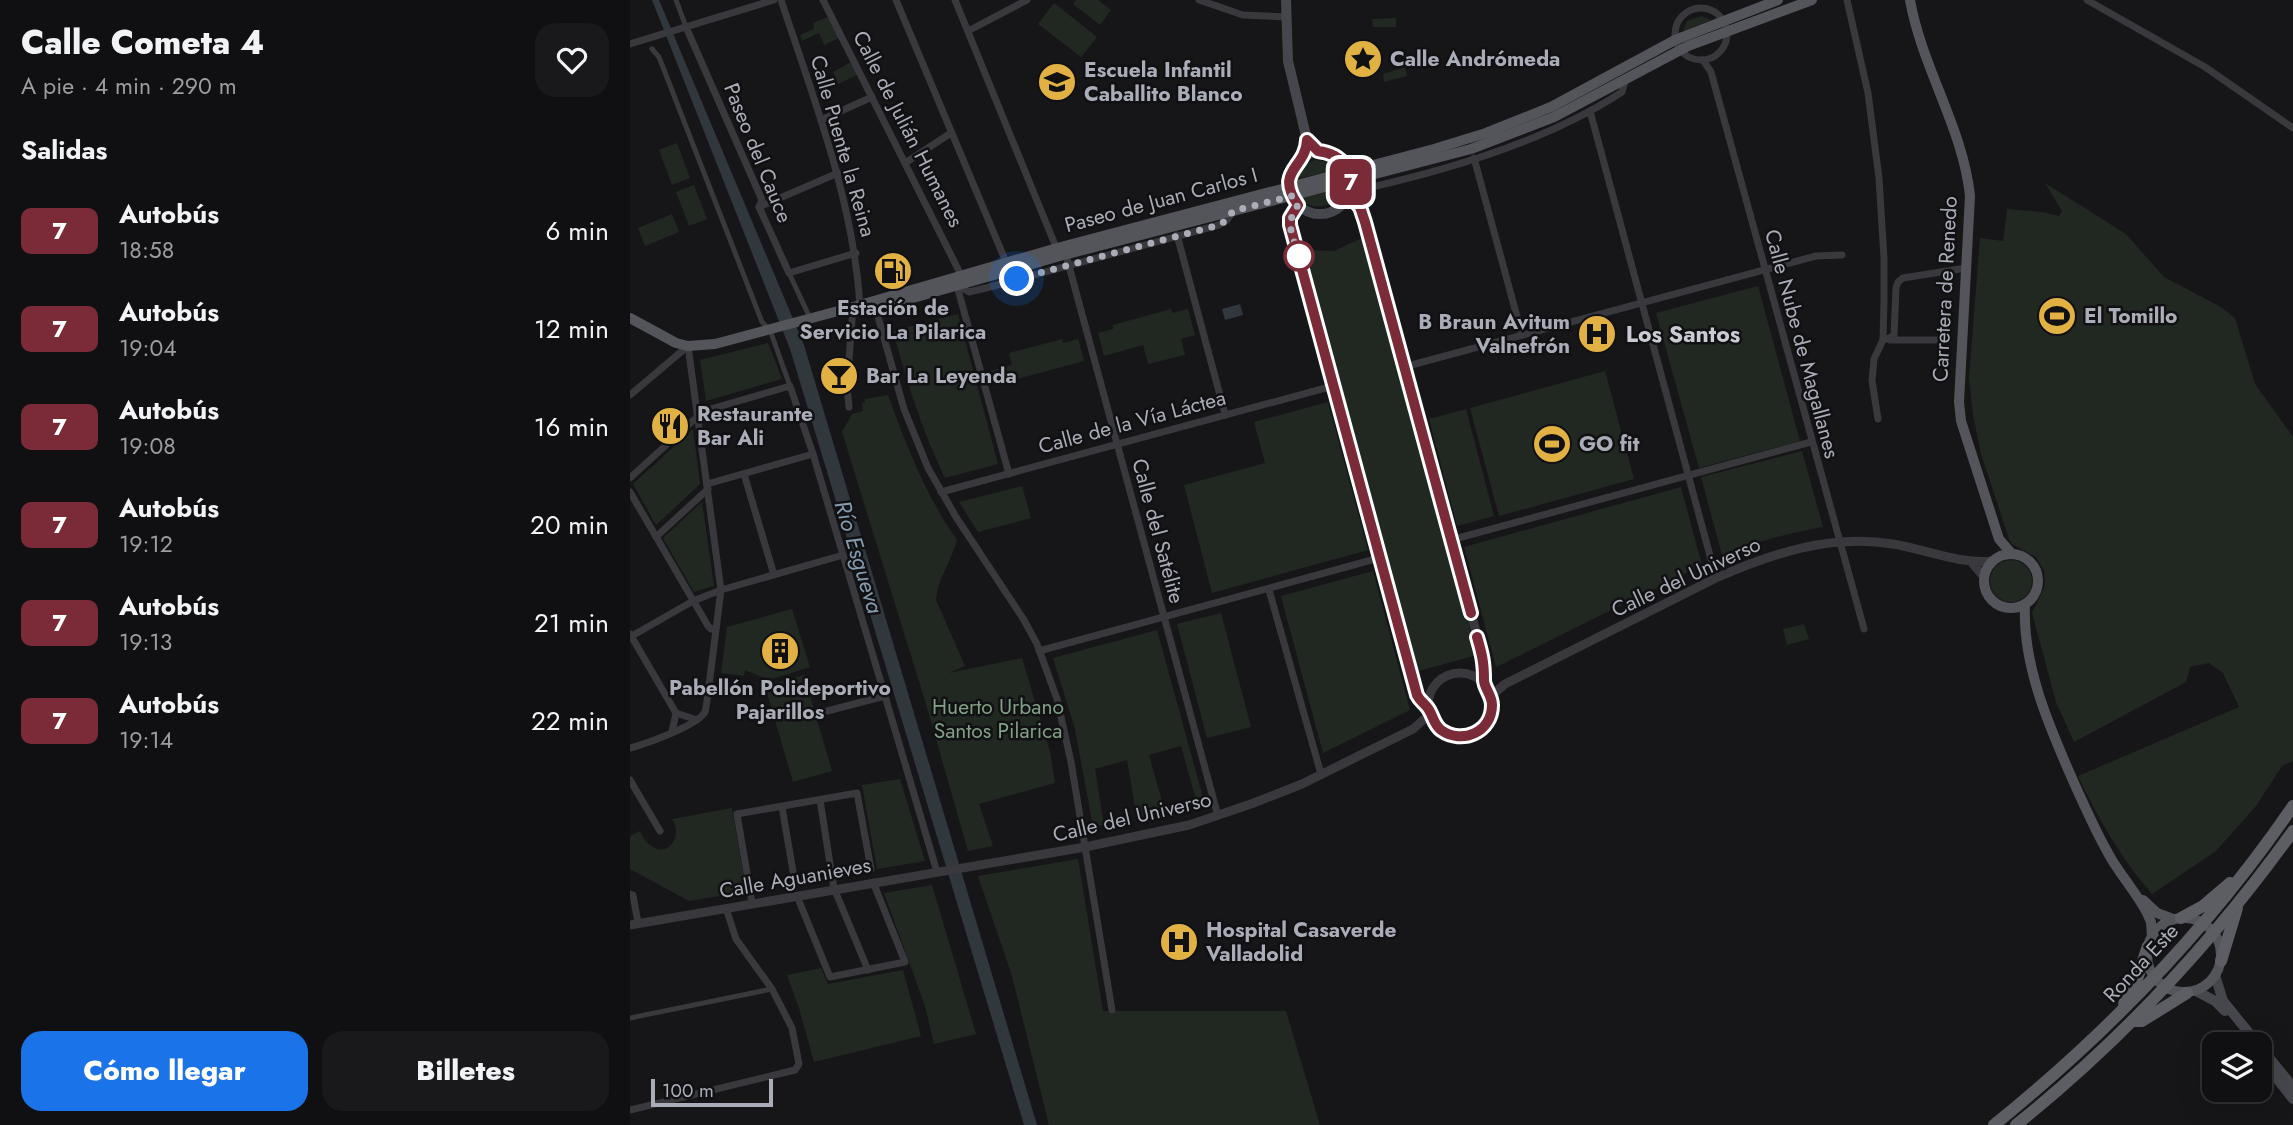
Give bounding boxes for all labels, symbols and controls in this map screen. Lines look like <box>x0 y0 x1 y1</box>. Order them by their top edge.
text: Calle Cometa 4 <box>21 19 264 66</box>
button: heart <box>535 23 609 97</box>
street label: Calle de Julián Humanes <box>845 25 971 233</box>
place icon: Calle Andrómeda <box>1342 38 1384 80</box>
place label: Calle Andrómeda <box>1390 44 1560 74</box>
street label: Calle Puente la Reina <box>803 52 883 240</box>
place label: Escuela Infantil Caballito Blanco <box>1084 55 1243 109</box>
school or university icon: Escuela Infantil Caballito Blanco <box>1036 61 1078 103</box>
text: A pie · 4 min · 290 m <box>21 69 237 103</box>
street label: Paseo del Cauce <box>716 79 800 228</box>
text: Salidas <box>21 131 107 169</box>
line badge: 7 <box>1328 159 1374 205</box>
street label: Paseo de Juan Carlos I <box>1061 160 1261 240</box>
text: 7 <box>1344 164 1358 199</box>
text: Autobús <box>119 195 219 233</box>
street label: Carretera de Renedo <box>1925 195 1965 383</box>
text: 6 min <box>546 212 609 250</box>
text: 7 <box>52 213 67 248</box>
street label: Calle Nube de Magallanes <box>1757 226 1847 462</box>
text: 18:58 <box>119 233 174 267</box>
unlabelled marker <box>1284 241 1314 271</box>
fuel station icon: Estación de Servicio La Pilarica <box>872 250 914 292</box>
your location <box>999 261 1034 296</box>
text: Autobús <box>119 293 219 331</box>
place label: Estación de Servicio La Pilarica <box>800 293 986 347</box>
sports icon: El Tomillo <box>2036 295 2078 337</box>
place label: El Tomillo <box>2084 301 2177 331</box>
place label: B Braun Avitum Valnefrón <box>1418 307 1570 361</box>
text: 12 min <box>534 310 609 348</box>
text: 7 <box>52 311 67 346</box>
hospital icon: B Braun Avitum Valnefrón <box>1576 313 1618 355</box>
district label: Los Santos <box>1626 317 1740 351</box>
text: 19:04 <box>119 331 177 365</box>
bar icon: Bar La Leyenda <box>818 355 860 397</box>
place label: Bar La Leyenda <box>866 361 1017 391</box>
street label: Calle de la Vía Láctea <box>1035 383 1229 461</box>
text: Autobús <box>119 391 219 429</box>
place label: Restaurante Bar Ali <box>697 399 813 453</box>
restaurant icon: Restaurante Bar Ali <box>649 405 691 447</box>
text: 16 min <box>534 408 609 446</box>
text: 7 <box>52 409 67 444</box>
sports icon: GO fit <box>1531 423 1573 465</box>
text: 19:08 <box>119 429 176 463</box>
place label: GO fit <box>1579 429 1640 459</box>
street label: Calle del Satélite <box>1124 455 1192 607</box>
text: Autobús <box>119 489 219 527</box>
water label: Río Esgueva <box>826 496 892 618</box>
text: 20 min <box>530 506 609 544</box>
text: 7 <box>52 507 67 542</box>
text: 19:12 <box>119 527 173 561</box>
street label: Calle del Universo <box>1606 529 1766 625</box>
text: Autobús <box>119 587 219 625</box>
text: 21 min <box>534 604 609 642</box>
text: 7 <box>52 605 67 640</box>
text: 19:13 <box>119 625 172 659</box>
building icon: Pabellón Polideportivo Pajarillos <box>759 630 801 672</box>
place label: Pabellón Polideportivo Pajarillos <box>669 673 891 727</box>
text: Autobús <box>119 685 219 723</box>
park label: Huerto Urbano Santos Pilarica <box>932 692 1064 746</box>
text: 22 min <box>531 702 609 740</box>
text: 7 <box>52 703 67 738</box>
text: 19:14 <box>119 723 173 757</box>
street label: Calle del Universo <box>1050 784 1214 850</box>
street label: Calle Aguanieves <box>717 850 873 906</box>
place label: Hospital Casaverde Valladolid <box>1205 915 1396 969</box>
street label: Ronda Este <box>2096 917 2186 1009</box>
hospital icon: Hospital Casaverde Valladolid <box>1158 921 1200 963</box>
button: Cómo llegar <box>21 1031 308 1111</box>
button: Billetes <box>322 1031 609 1111</box>
map controls <box>2202 1032 2272 1102</box>
button: layers <box>2202 1032 2272 1102</box>
scale bar <box>651 1076 774 1108</box>
text: 100 m <box>662 1077 714 1104</box>

